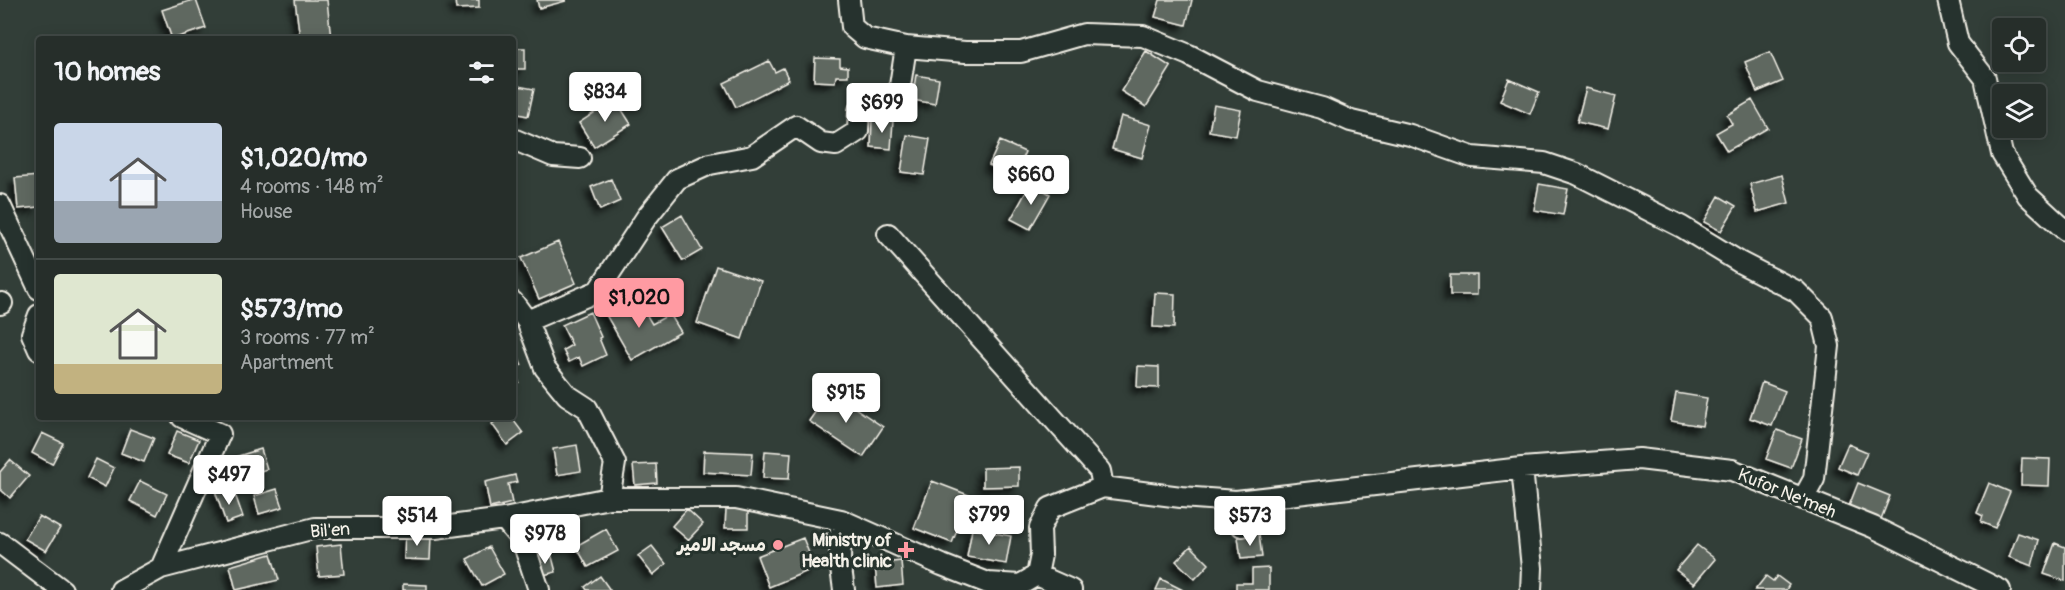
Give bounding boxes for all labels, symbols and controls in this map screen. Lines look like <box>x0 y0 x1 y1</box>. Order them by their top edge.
map controls <box>1992 18 2046 138</box>
button: locate <box>1992 18 2046 72</box>
text: 10 homes <box>54 56 160 88</box>
icon: filters <box>465 56 498 89</box>
pin: $834 <box>569 72 641 123</box>
text: $834 <box>583 79 627 104</box>
pin: $699 <box>846 83 918 134</box>
button: layers <box>1992 84 2046 138</box>
text: $699 <box>860 90 904 115</box>
text: $1,020/mo <box>240 142 367 174</box>
icon: home <box>102 147 174 219</box>
pin: $660 <box>995 155 1067 206</box>
text: $660 <box>1007 162 1055 187</box>
text: 4 rooms · 148 m² <box>240 174 384 199</box>
text: House <box>240 199 292 224</box>
pin: $1,020 <box>590 278 688 329</box>
text: $1,020 <box>608 285 670 310</box>
text: $573/mo <box>240 293 343 325</box>
icon: home <box>102 298 174 370</box>
text: 3 rooms · 77 m² <box>240 325 375 350</box>
text: Apartment <box>240 350 333 375</box>
pin: $915 <box>810 373 882 424</box>
text: $915 <box>826 380 866 405</box>
pin: $497 <box>193 455 265 506</box>
text: $497 <box>207 462 251 487</box>
street label: Kufor Ne'meh <box>1734 463 1839 524</box>
pin: $799 <box>953 495 1025 546</box>
pin: $514 <box>381 496 453 547</box>
pin: $573 <box>1214 496 1286 547</box>
text: $799 <box>968 502 1010 527</box>
text: $514 <box>396 503 438 528</box>
text: $573 <box>1228 503 1272 528</box>
pin: $978 <box>509 514 581 565</box>
street label: Bil'en <box>309 518 351 543</box>
text: $978 <box>524 521 566 546</box>
place label: Ministry of Health clinic <box>801 529 893 573</box>
place label: مسجد الامير <box>675 534 766 557</box>
marker: مسجد الامير <box>771 538 785 552</box>
marker: Ministry of Health clinic <box>897 541 915 559</box>

